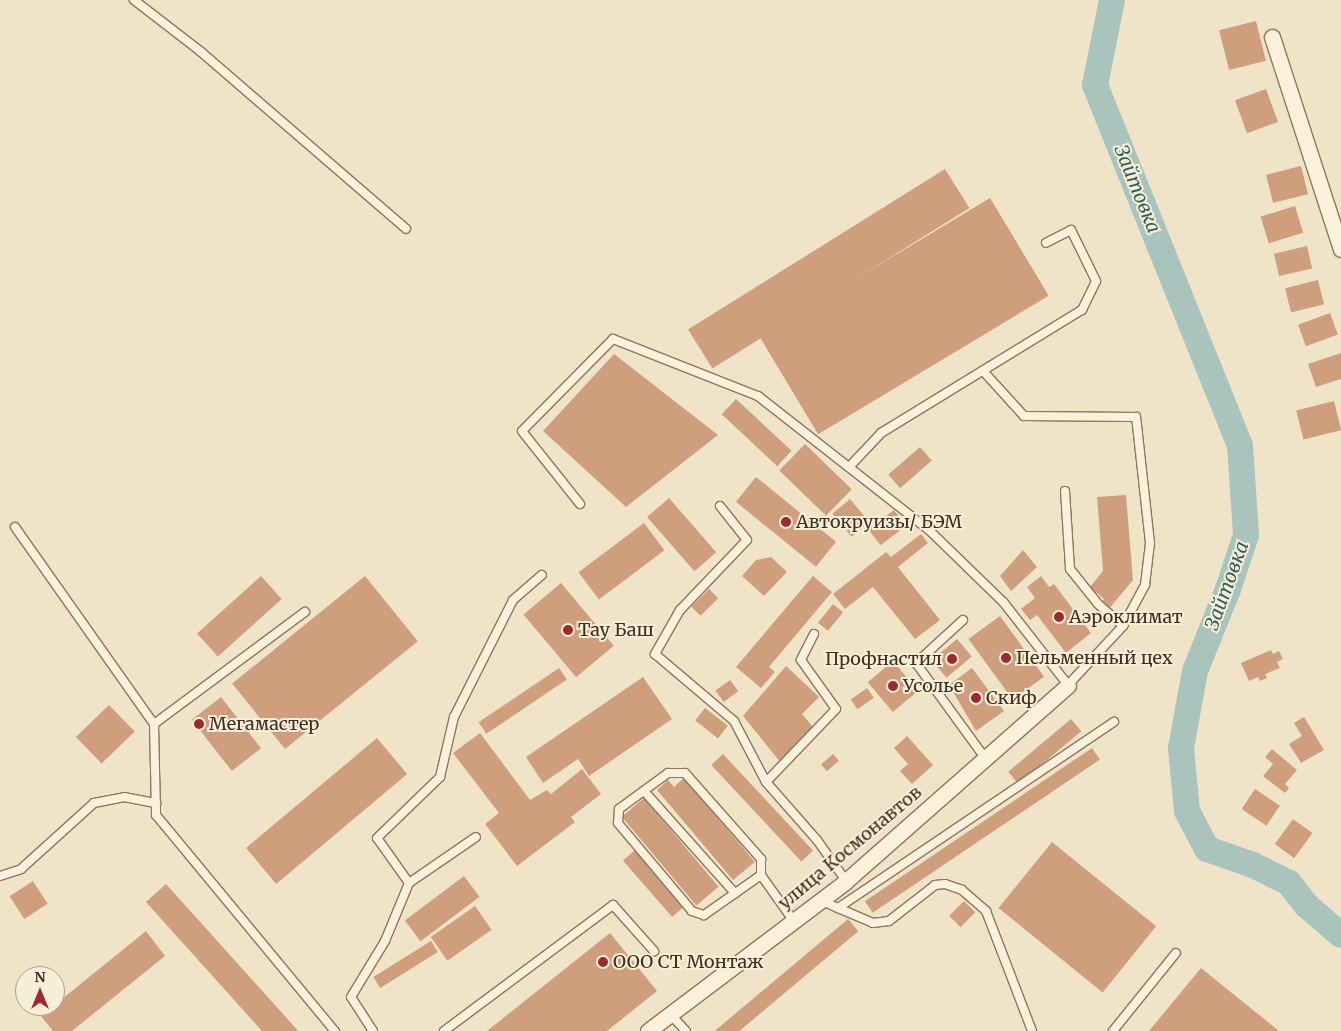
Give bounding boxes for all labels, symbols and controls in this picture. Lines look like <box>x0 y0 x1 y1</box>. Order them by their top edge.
water label: Зайтовка <box>1109 142 1165 236</box>
place label: Автокруизы/ БЭМ <box>796 511 962 533</box>
marker: Автокруизы/ БЭМ <box>780 516 792 528</box>
water label: Зайтовка <box>1200 538 1254 634</box>
place label: Аэроклимат <box>1069 606 1183 628</box>
marker: Аэроклимат <box>1053 611 1065 623</box>
place label: Тау Баш <box>578 619 654 641</box>
marker: Тау Баш <box>562 624 574 636</box>
place label: Пельменный цех <box>1016 647 1173 669</box>
place label: Профнастил <box>825 648 942 670</box>
marker: Пельменный цех <box>1000 652 1012 664</box>
marker: Профнастил <box>946 653 958 665</box>
place label: Усолье <box>903 675 963 697</box>
marker: Усолье <box>887 680 899 692</box>
place label: Скиф <box>986 687 1037 709</box>
marker: Скиф <box>970 692 982 704</box>
place label: Мегамастер <box>209 713 319 735</box>
marker: Мегамастер <box>193 718 205 730</box>
street label: улица Космонавтов <box>774 782 926 914</box>
place label: ООО СТ Монтаж <box>613 951 763 973</box>
marker: ООО СТ Монтаж <box>597 956 609 968</box>
north arrow <box>15 966 65 1016</box>
text: N <box>34 968 46 986</box>

